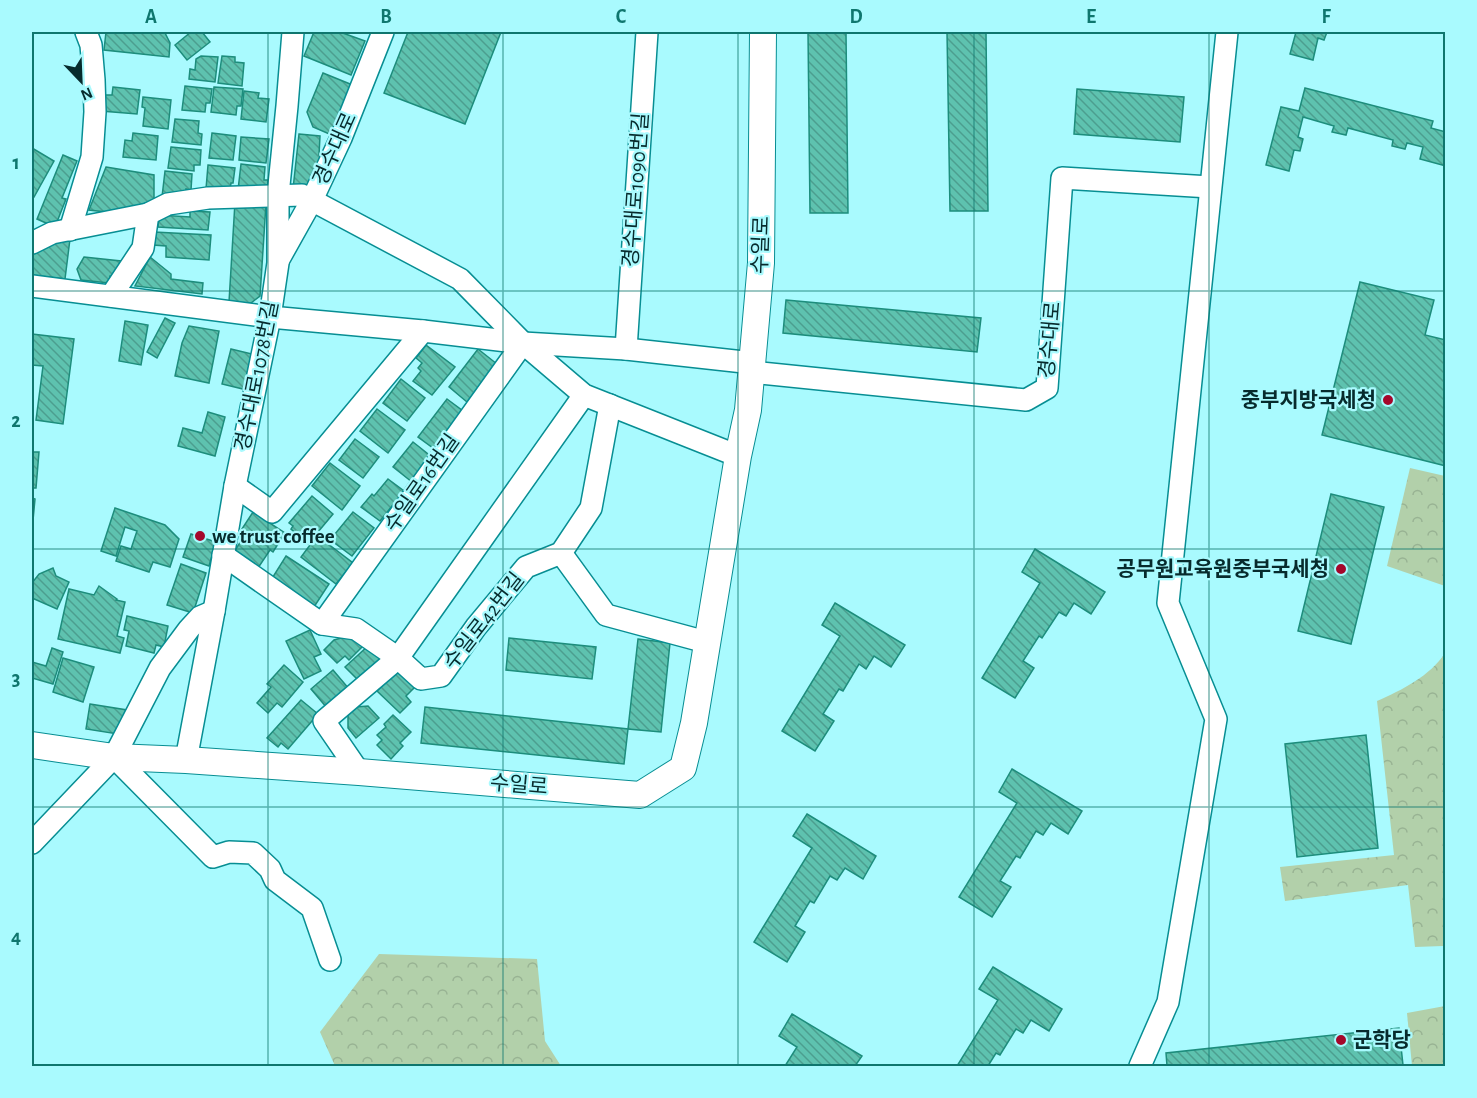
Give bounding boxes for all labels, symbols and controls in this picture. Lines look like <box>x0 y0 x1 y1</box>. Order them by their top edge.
text: A <box>145 7 157 27</box>
text: B <box>380 7 392 27</box>
text: C <box>616 7 627 27</box>
text: D <box>849 7 863 27</box>
text: E <box>1086 7 1096 27</box>
text: F <box>1321 7 1331 27</box>
north arrow <box>51 51 111 111</box>
text: N <box>78 84 95 103</box>
street label: 경수대로 <box>309 109 360 189</box>
street label: 경수대로1090번길 <box>619 112 652 268</box>
text: 1 <box>12 153 20 173</box>
street label: 수일로 <box>748 216 773 274</box>
street label: 경수대로1078번길 <box>231 299 282 453</box>
street label: 경수대로 <box>1035 301 1064 379</box>
place label: 중부지방국세청 <box>1241 389 1376 411</box>
marker: 중부지방국세청 <box>1381 393 1395 407</box>
text: 2 <box>11 411 21 431</box>
street label: 수일로16번길 <box>380 430 463 536</box>
place label: we trust coffee <box>212 526 335 547</box>
marker: we trust coffee <box>193 529 207 543</box>
place label: 공무원교육원중부국세청 <box>1116 558 1329 580</box>
marker: 공무원교육원중부국세청 <box>1334 562 1348 576</box>
street label: 수일로42번길 <box>439 568 528 673</box>
text: 3 <box>12 669 20 689</box>
street label: 수일로 <box>489 771 549 798</box>
text: 4 <box>11 927 21 947</box>
place label: 군학당 <box>1353 1029 1411 1051</box>
marker: 군학당 <box>1334 1033 1348 1047</box>

